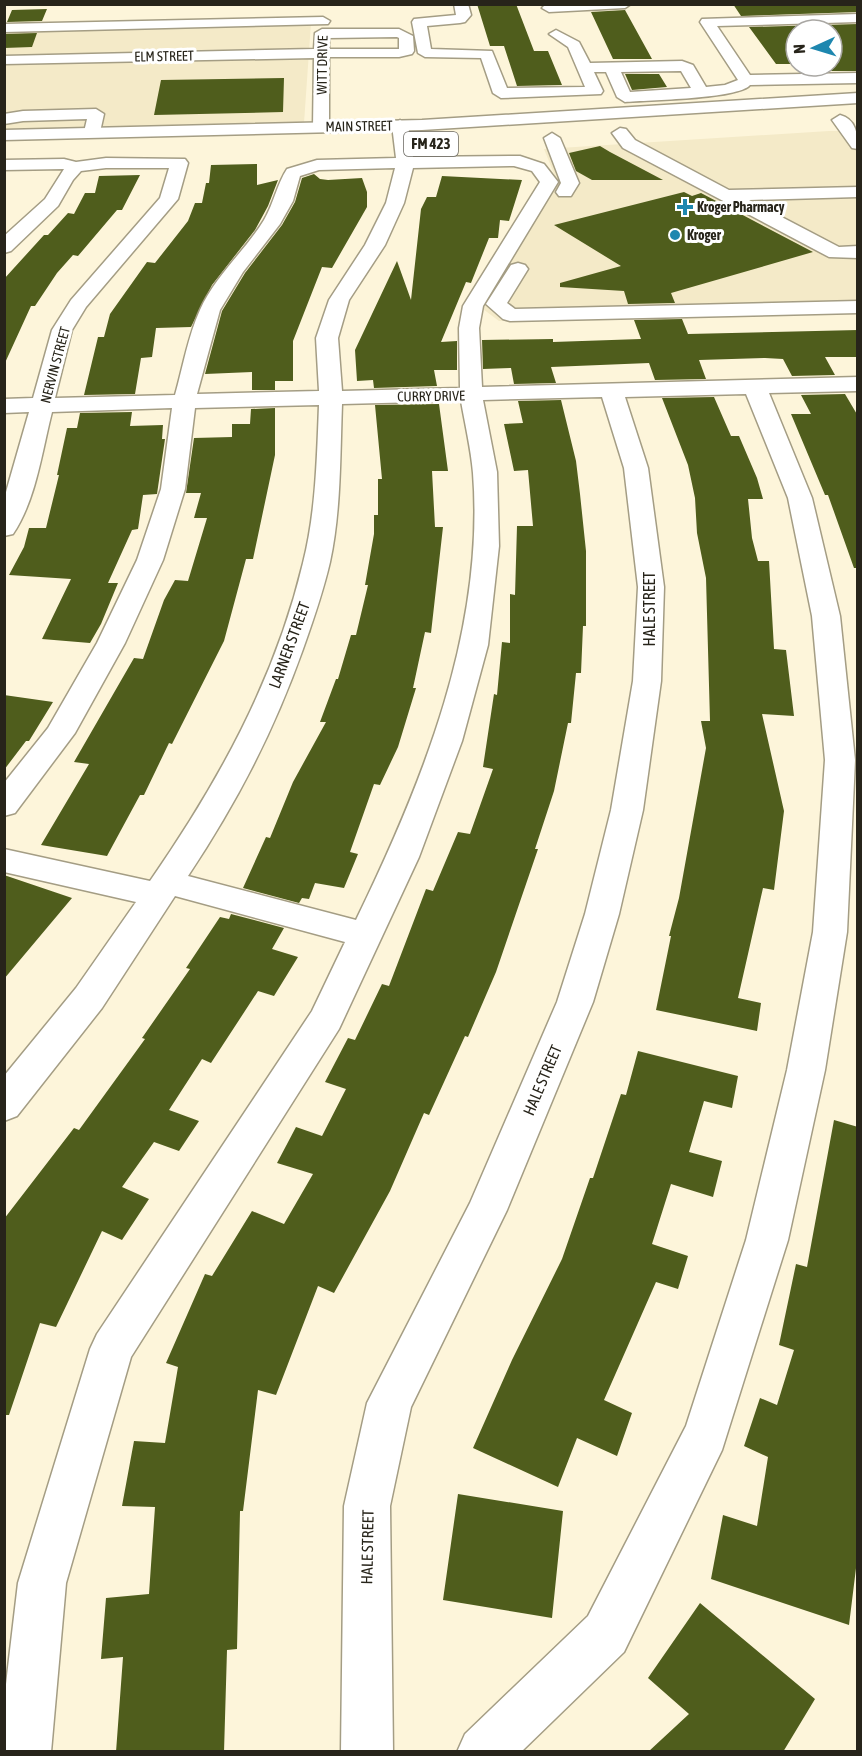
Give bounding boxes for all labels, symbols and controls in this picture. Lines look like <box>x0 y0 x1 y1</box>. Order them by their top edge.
north arrow <box>784 18 844 78</box>
street label: WITT DRIVE <box>313 35 331 95</box>
text: N <box>790 44 808 54</box>
street label: ELM STREET <box>134 47 194 65</box>
street label: MAIN STREET <box>325 117 393 135</box>
road number: FM 423 <box>404 132 458 156</box>
place label: Kroger Pharmacy <box>697 199 785 215</box>
marker: Kroger Pharmacy <box>678 200 692 214</box>
place label: Kroger <box>687 227 722 243</box>
marker: Kroger <box>668 228 682 242</box>
street label: NERVIN STREET <box>37 325 73 405</box>
street label: CURRY DRIVE <box>397 387 465 405</box>
street label: HALE STREET <box>640 572 658 646</box>
street label: LARNER STREET <box>265 599 313 691</box>
street label: HALE STREET <box>519 1042 565 1118</box>
street label: HALE STREET <box>357 1509 377 1585</box>

